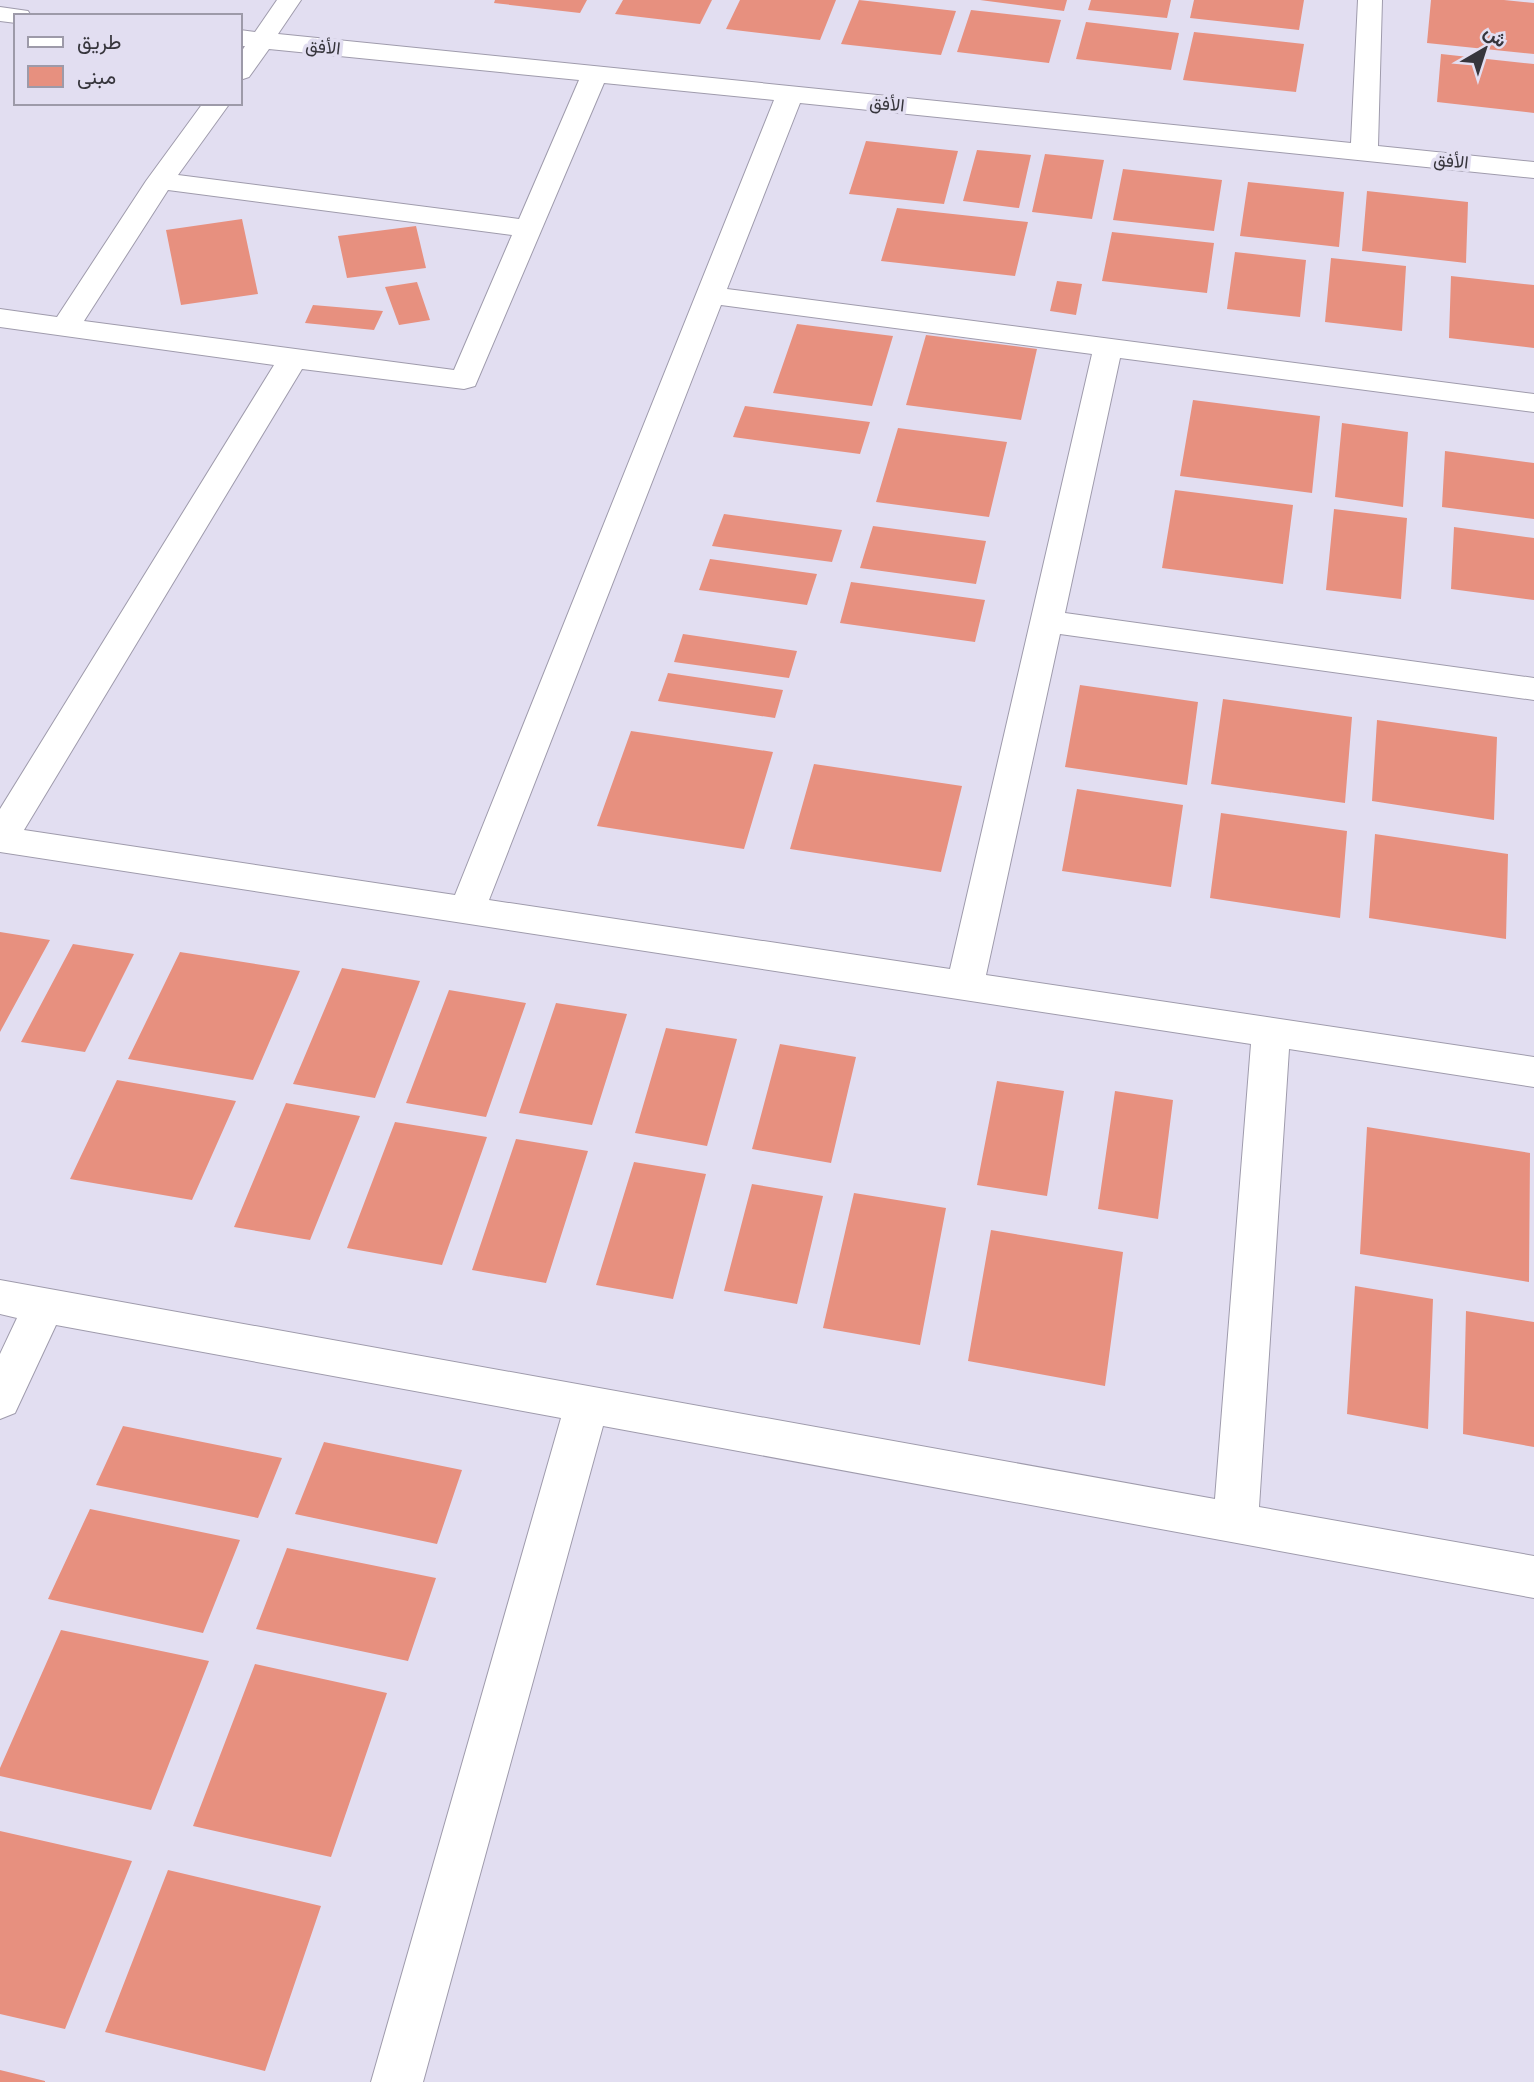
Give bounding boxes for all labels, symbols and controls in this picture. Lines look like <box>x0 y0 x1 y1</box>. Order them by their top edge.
legend <box>14 14 242 105</box>
north arrow <box>1450 14 1520 84</box>
text: ش <box>1479 19 1512 52</box>
text: طريق <box>77 28 122 55</box>
street label: الأفق <box>304 33 342 60</box>
text: مبنى <box>77 63 116 90</box>
street label: الأفق <box>868 90 906 117</box>
street label: الأفق <box>1432 147 1470 174</box>

